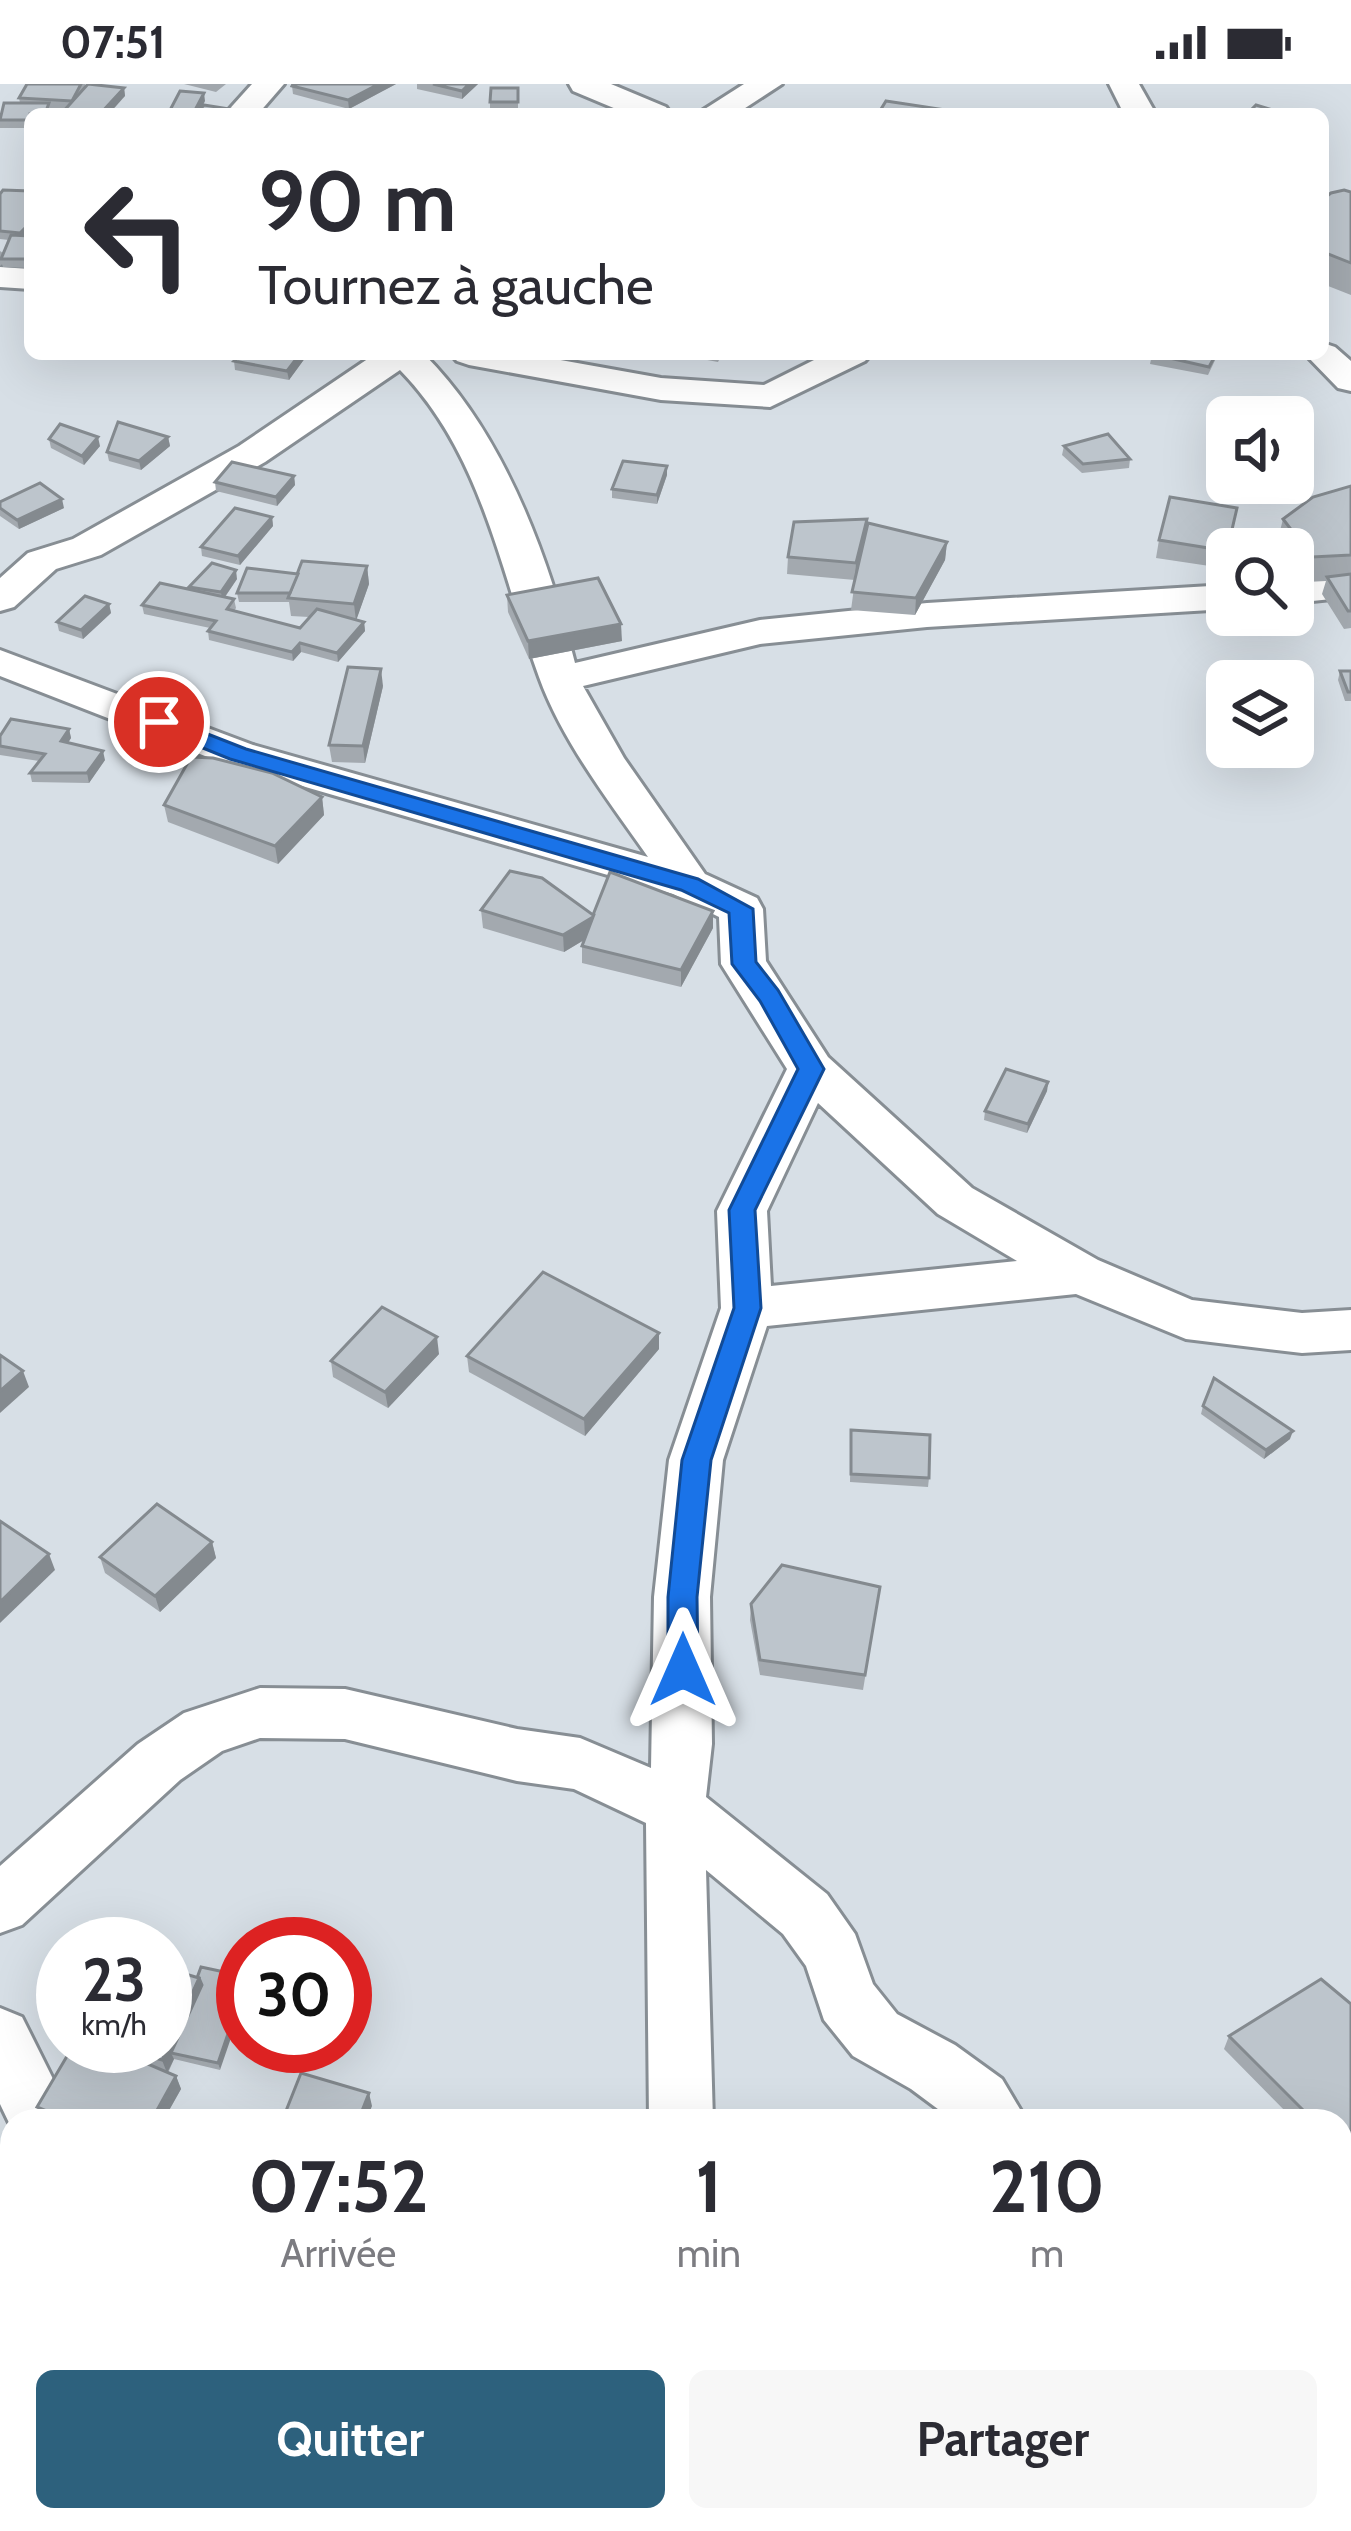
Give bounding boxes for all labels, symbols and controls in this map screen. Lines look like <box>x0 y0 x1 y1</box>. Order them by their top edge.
text: 07:51 <box>60 15 165 69</box>
text: 90 m <box>258 150 456 252</box>
icon: left <box>60 156 216 312</box>
text: Tournez à gauche <box>258 252 654 318</box>
map controls <box>1206 396 1314 768</box>
button: sound <box>1206 396 1314 504</box>
button: search <box>1206 528 1314 636</box>
button: layers <box>1206 660 1314 768</box>
pin <box>108 671 210 773</box>
icon: arrive <box>126 689 192 755</box>
position arrow <box>620 1607 746 1733</box>
speed limit sign: 30 <box>216 1917 372 2073</box>
text: 23 <box>82 1943 146 2016</box>
text: km/h <box>81 2006 147 2043</box>
text: 07:52 <box>248 2143 429 2230</box>
text: 1 <box>696 2143 722 2230</box>
text: 210 <box>989 2143 1105 2230</box>
text: Arrivée <box>281 2229 396 2277</box>
text: min <box>677 2229 741 2277</box>
text: m <box>1030 2229 1064 2277</box>
button: Quitter <box>36 2370 665 2508</box>
button: Partager <box>689 2370 1317 2508</box>

